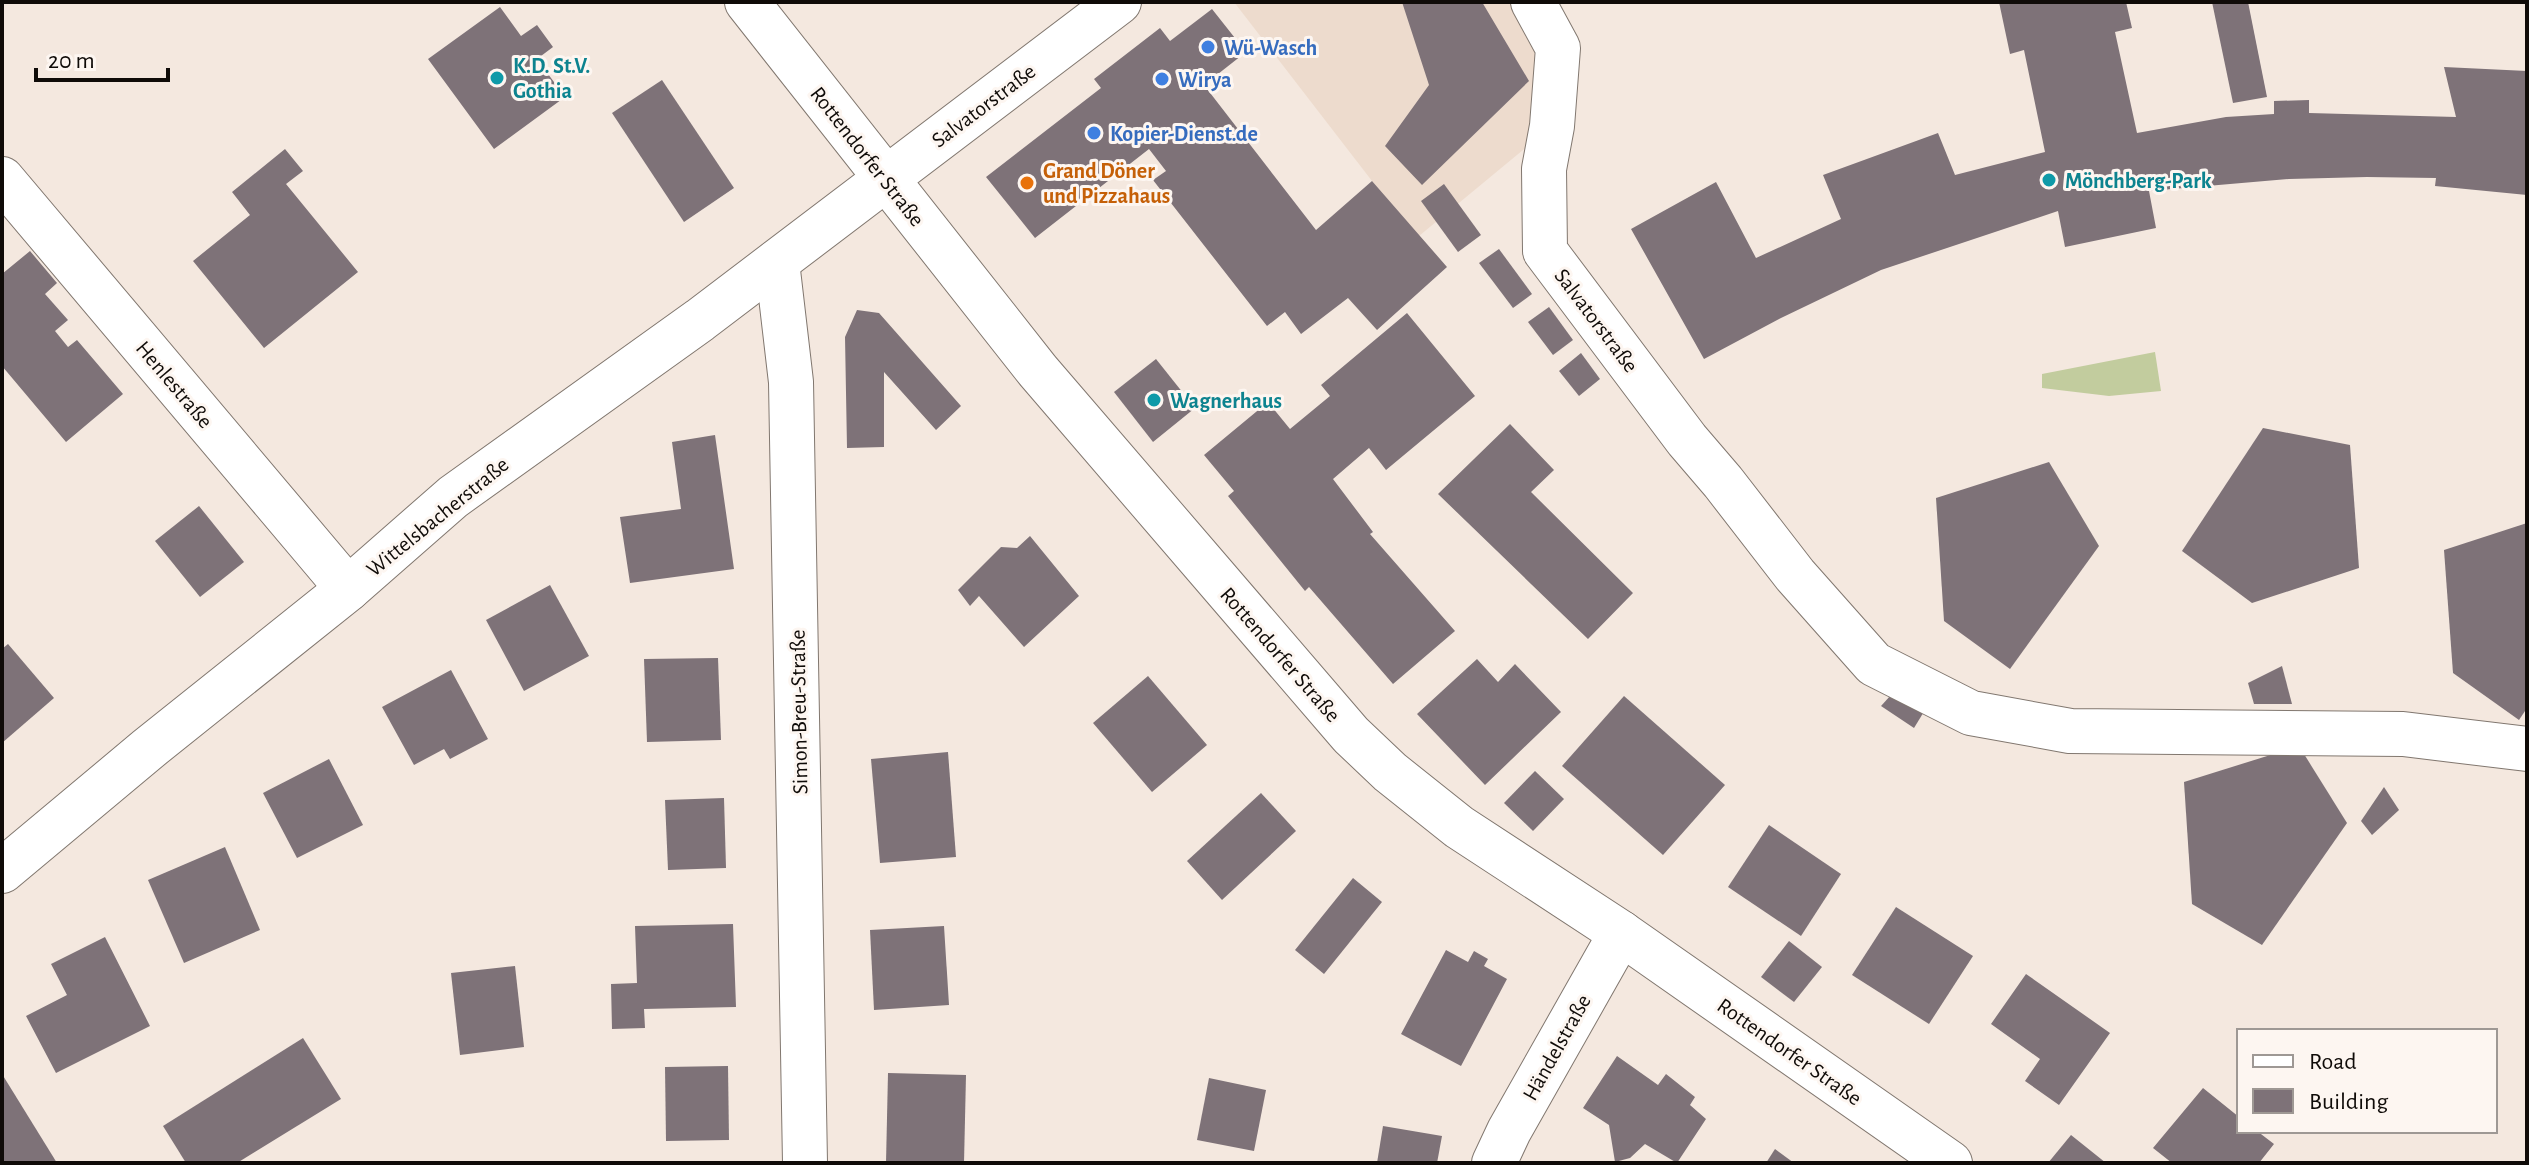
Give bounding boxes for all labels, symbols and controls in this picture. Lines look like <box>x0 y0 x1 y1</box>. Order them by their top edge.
scale bar <box>36 32 168 82</box>
place label: Wü-Wasch <box>1224 37 1317 59</box>
marker: Wü-Wasch <box>1199 38 1217 56</box>
text: 20 m <box>48 49 95 73</box>
place label: K.D. St.V. Gothia <box>513 55 590 102</box>
street label: Salvatorstraße <box>928 60 1040 152</box>
marker: K.D. St.V. Gothia <box>488 69 506 87</box>
place label: Wirya <box>1178 69 1232 92</box>
marker: Wirya <box>1153 70 1171 88</box>
street label: Rottendorfer Straße <box>806 83 928 231</box>
place label: Kopier-Dienst.de <box>1110 123 1258 145</box>
marker: Kopier-Dienst.de <box>1085 124 1103 142</box>
place label: Grand Döner und Pizzahaus <box>1043 160 1170 207</box>
place label: Mönchberg-Park <box>2065 170 2212 192</box>
marker: Mönchberg-Park <box>2040 171 2058 189</box>
marker: Grand Döner und Pizzahaus <box>1018 174 1036 192</box>
street label: Salvatorstraße <box>1550 265 1642 377</box>
street label: Henlestraße <box>132 337 217 432</box>
place label: Wagnerhaus <box>1170 390 1282 412</box>
marker: Wagnerhaus <box>1145 391 1163 409</box>
street label: Wittelsbacherstraße <box>362 453 513 581</box>
street label: Rottendorfer Straße <box>1216 583 1344 726</box>
street label: Simon-Breu-Straße <box>787 629 811 795</box>
street label: Händelstraße <box>1519 991 1595 1104</box>
street label: Rottendorfer Straße <box>1713 994 1866 1110</box>
legend <box>2237 1029 2497 1133</box>
text: Road <box>2309 1050 2357 1074</box>
text: Building <box>2309 1090 2388 1114</box>

